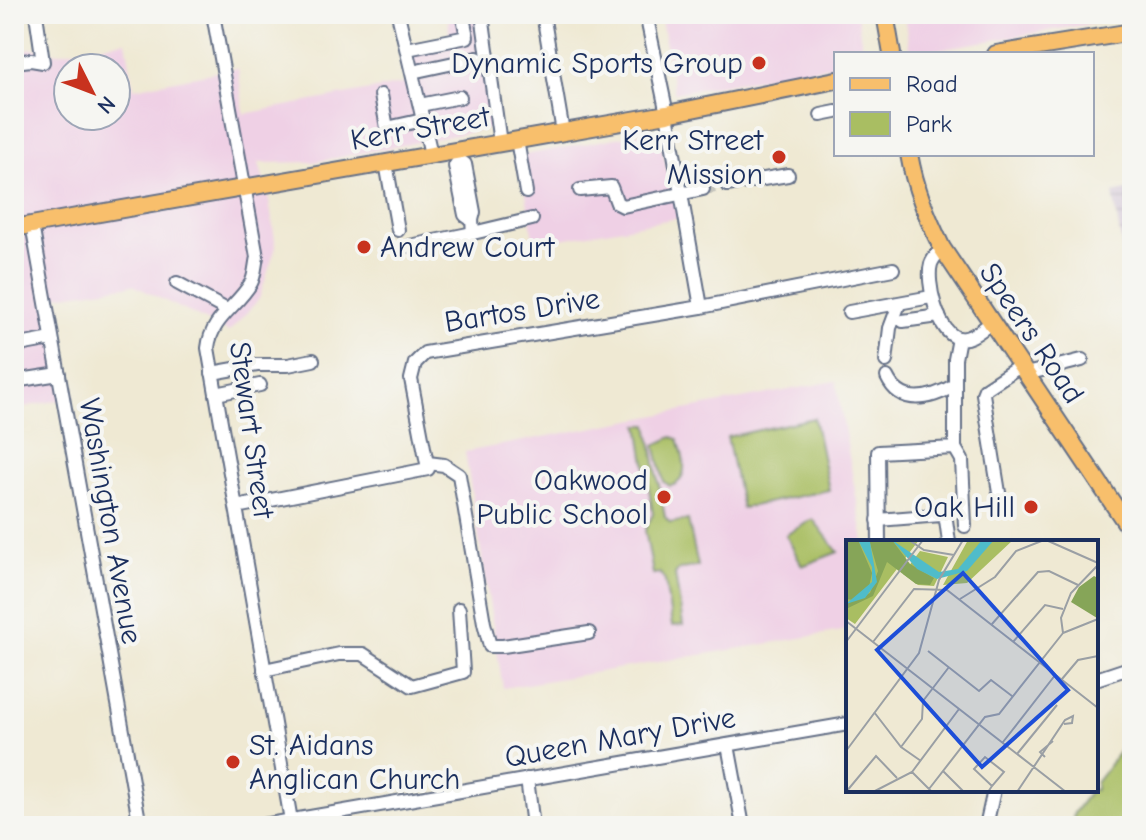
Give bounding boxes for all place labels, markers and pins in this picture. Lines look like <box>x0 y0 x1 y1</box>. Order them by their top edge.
place label: Dynamic Sports Group <box>451 46 743 81</box>
marker: Dynamic Sports Group <box>750 54 768 72</box>
place label: Kerr Street Mission <box>622 123 764 192</box>
marker: Kerr Street Mission <box>770 148 788 166</box>
place label: Andrew Court <box>380 230 556 265</box>
marker: Andrew Court <box>355 238 373 256</box>
place label: Oakwood Public School <box>477 463 648 532</box>
marker: Oakwood Public School <box>655 488 673 506</box>
place label: Oak Hill <box>914 490 1015 525</box>
marker: Oak Hill <box>1022 498 1040 516</box>
place label: St. Aidans Anglican Church <box>249 728 460 797</box>
marker: St. Aidans Anglican Church <box>224 753 242 771</box>

